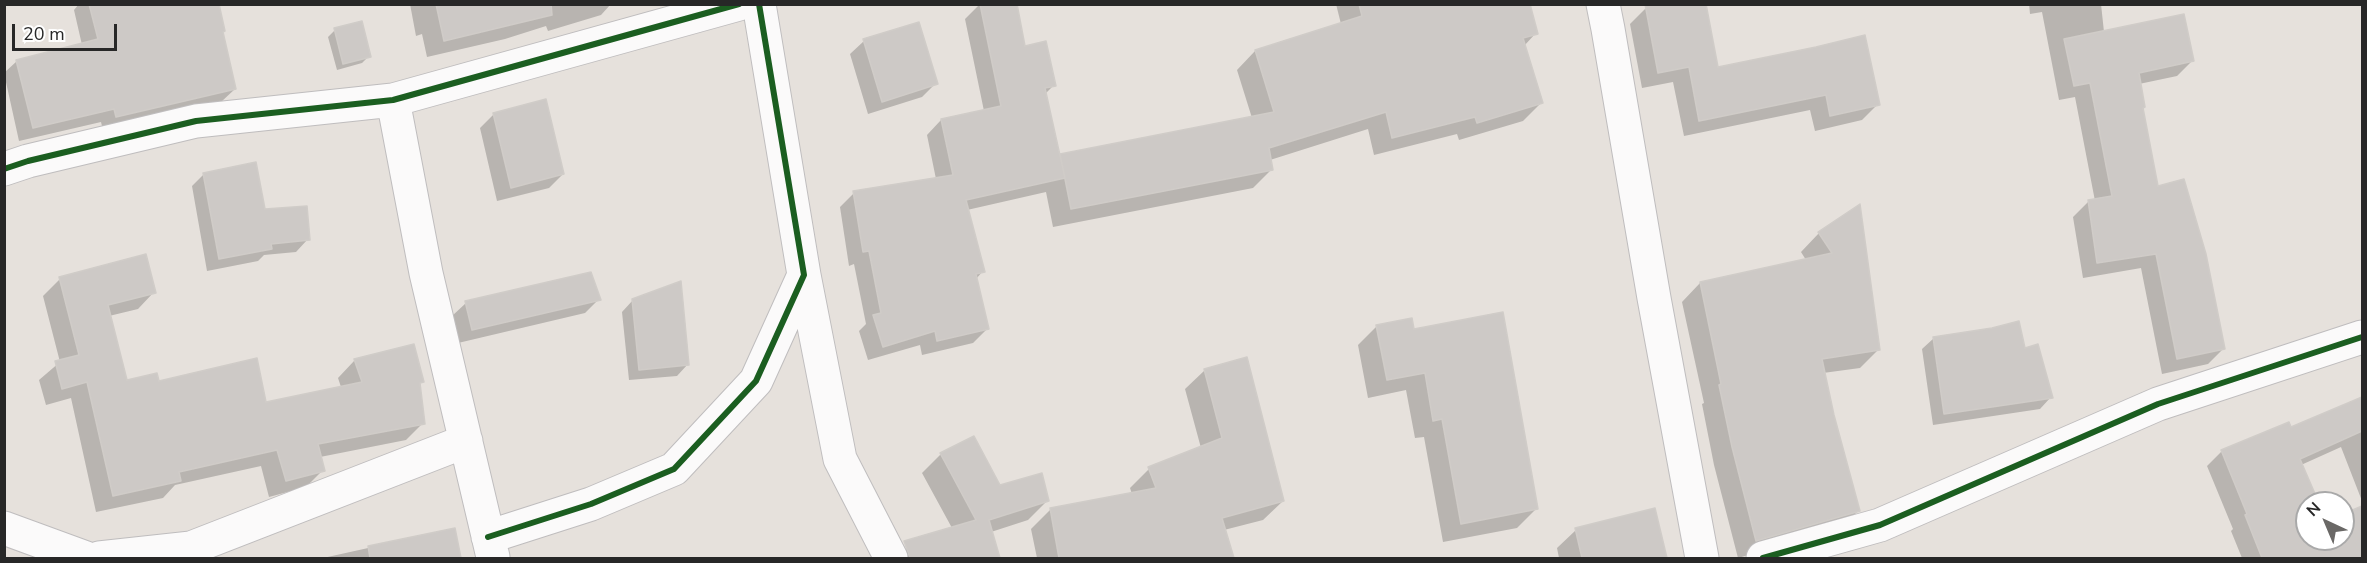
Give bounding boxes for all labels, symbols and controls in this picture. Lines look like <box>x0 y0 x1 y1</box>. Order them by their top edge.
scale bar <box>15 12 120 50</box>
text: 20 m <box>23 22 65 46</box>
north arrow <box>2295 491 2355 551</box>
text: N <box>2302 497 2326 522</box>

